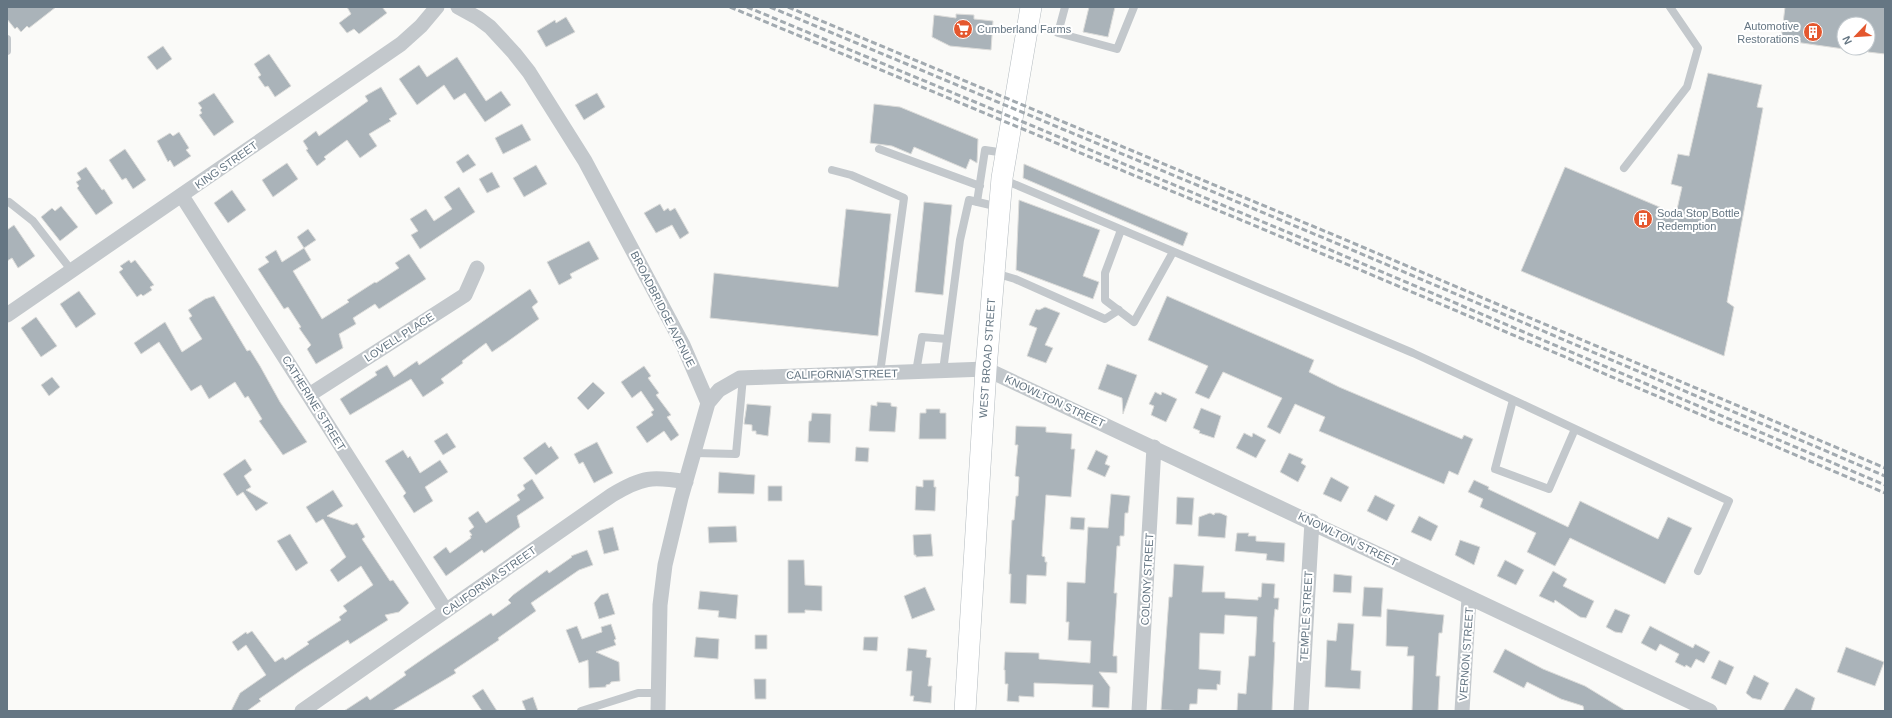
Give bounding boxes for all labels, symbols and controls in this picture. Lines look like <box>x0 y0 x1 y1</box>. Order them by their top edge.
north arrow <box>1836 16 1876 56</box>
supermarket icon: Cumberland Farms <box>952 18 974 40</box>
place label: Automotive Restorations <box>1737 20 1799 45</box>
building icon: Automotive Restorations <box>1802 21 1824 43</box>
place label: Cumberland Farms <box>977 23 1072 35</box>
text: N <box>1840 34 1854 46</box>
street label: KING STREET <box>193 139 260 191</box>
place label: Soda Stop Bottle Redemption <box>1657 207 1740 232</box>
building icon: Soda Stop Bottle Redemption <box>1632 208 1654 230</box>
street label: BROADBRIDGE AVENUE <box>629 249 697 369</box>
street label: WEST BROAD STREET <box>977 297 997 418</box>
street label: LOVELL PLACE <box>362 310 436 364</box>
street label: CATHERINE STREET <box>280 354 348 453</box>
street label: CALIFORNIA STREET <box>786 367 898 381</box>
street label: KNOWLTON STREET <box>1003 373 1107 430</box>
street label: KNOWLTON STREET <box>1296 510 1400 568</box>
street label: COLONY STREET <box>1139 532 1155 626</box>
street label: CALIFORNIA STREET <box>440 544 538 618</box>
street label: TEMPLE STREET <box>1298 570 1314 661</box>
street label: VERNON STREET <box>1457 607 1475 701</box>

